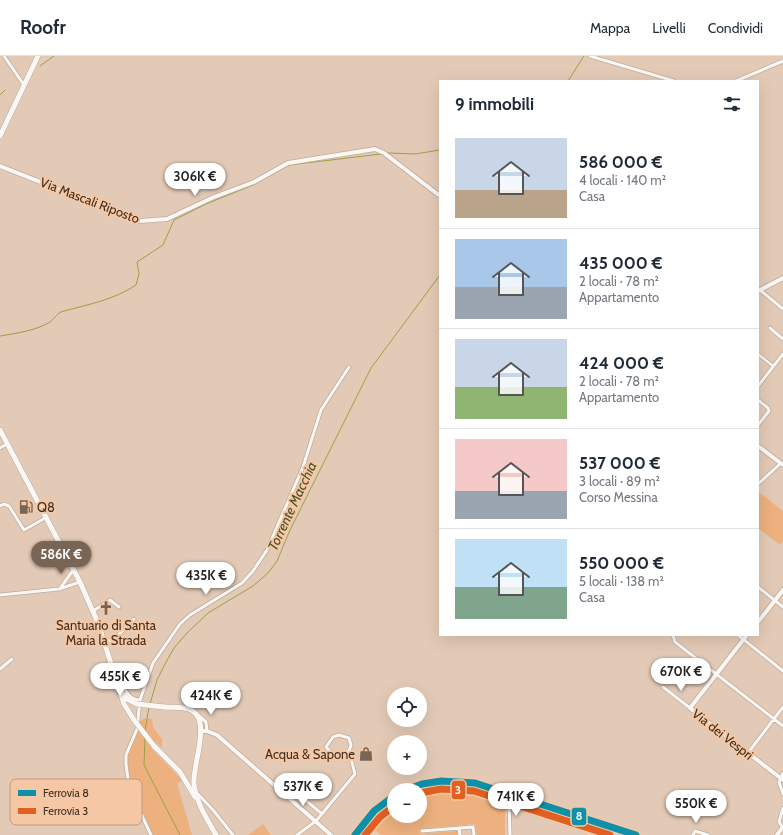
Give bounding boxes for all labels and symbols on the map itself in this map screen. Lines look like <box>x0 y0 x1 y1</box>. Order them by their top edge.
pin: 306K € <box>162 163 228 197</box>
street label: Via Mascali Riposto <box>38 174 142 226</box>
water label: Torrente Macchia <box>264 459 320 553</box>
fuel station icon: Q8 <box>18 499 34 515</box>
place label: Q8 <box>37 499 55 515</box>
pin: 586K € <box>28 541 94 575</box>
pin: 435K € <box>173 562 239 596</box>
church icon: Santuario di Santa Maria la Strada <box>98 600 114 616</box>
place label: Santuario di Santa Maria la Strada <box>56 617 157 648</box>
pin: 670K € <box>648 658 714 692</box>
pin: 455K € <box>87 663 153 697</box>
pin: 424K € <box>178 682 244 716</box>
street label: Via dei Vespri <box>689 705 757 763</box>
place label: Acqua & Sapone <box>265 746 355 762</box>
shop icon: Acqua & Sapone <box>358 746 374 762</box>
pin: 537K € <box>270 773 336 807</box>
legend <box>10 779 142 825</box>
line badge: 3 <box>451 780 466 800</box>
text: 3 <box>455 783 461 797</box>
pin: 741K € <box>483 783 549 817</box>
text: Ferrovia 8 <box>43 786 89 800</box>
pin: 550K € <box>663 790 729 824</box>
text: Ferrovia 3 <box>43 804 88 818</box>
line badge: 8 <box>571 807 587 826</box>
text: 8 <box>576 809 583 823</box>

